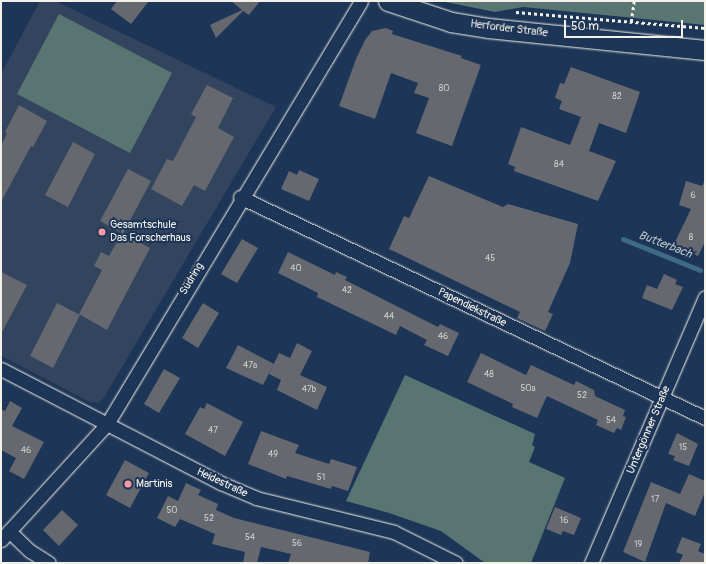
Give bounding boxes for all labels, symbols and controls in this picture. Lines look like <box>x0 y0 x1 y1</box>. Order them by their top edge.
scale bar <box>566 12 685 38</box>
street label: Herforder Straße <box>470 18 548 40</box>
text: 50 m <box>571 19 599 34</box>
house number: 80 <box>439 84 449 94</box>
house number: 82 <box>612 92 622 102</box>
house number: 84 <box>554 160 564 170</box>
house number: 6 <box>690 191 696 201</box>
place label: Gesamtschule Das Forscherhaus <box>110 219 191 245</box>
marker: Gesamtschule Das Forscherhaus <box>97 227 107 237</box>
water label: Butterbach <box>636 228 694 262</box>
house number: 8 <box>689 233 693 243</box>
house number: 45 <box>485 254 495 264</box>
street label: Südring <box>177 261 207 297</box>
house number: 40 <box>290 264 302 274</box>
house number: 42 <box>342 286 352 296</box>
street label: Papendiekstraße <box>436 286 508 330</box>
house number: 44 <box>384 312 394 322</box>
house number: 46 <box>438 332 448 342</box>
house number: 47a <box>243 361 257 371</box>
house number: 48 <box>484 370 494 380</box>
house number: 50a <box>520 384 536 394</box>
street label: Untergönner Straße <box>625 384 673 476</box>
house number: 47b <box>302 385 316 395</box>
house number: 52 <box>577 391 587 401</box>
house number: 54 <box>606 416 616 426</box>
house number: 47 <box>208 426 218 436</box>
house number: 15 <box>679 443 687 453</box>
house number: 46 <box>21 446 31 456</box>
house number: 49 <box>268 450 278 460</box>
street label: Heidestraße <box>194 465 250 501</box>
house number: 51 <box>317 473 325 483</box>
place label: Martinis <box>136 477 172 491</box>
marker: Martinis <box>123 479 133 489</box>
house number: 17 <box>651 495 659 505</box>
house number: 50 <box>166 506 178 516</box>
house number: 52 <box>204 514 214 524</box>
house number: 16 <box>560 516 568 526</box>
house number: 54 <box>245 533 255 543</box>
house number: 56 <box>292 539 302 549</box>
house number: 19 <box>634 540 642 550</box>

